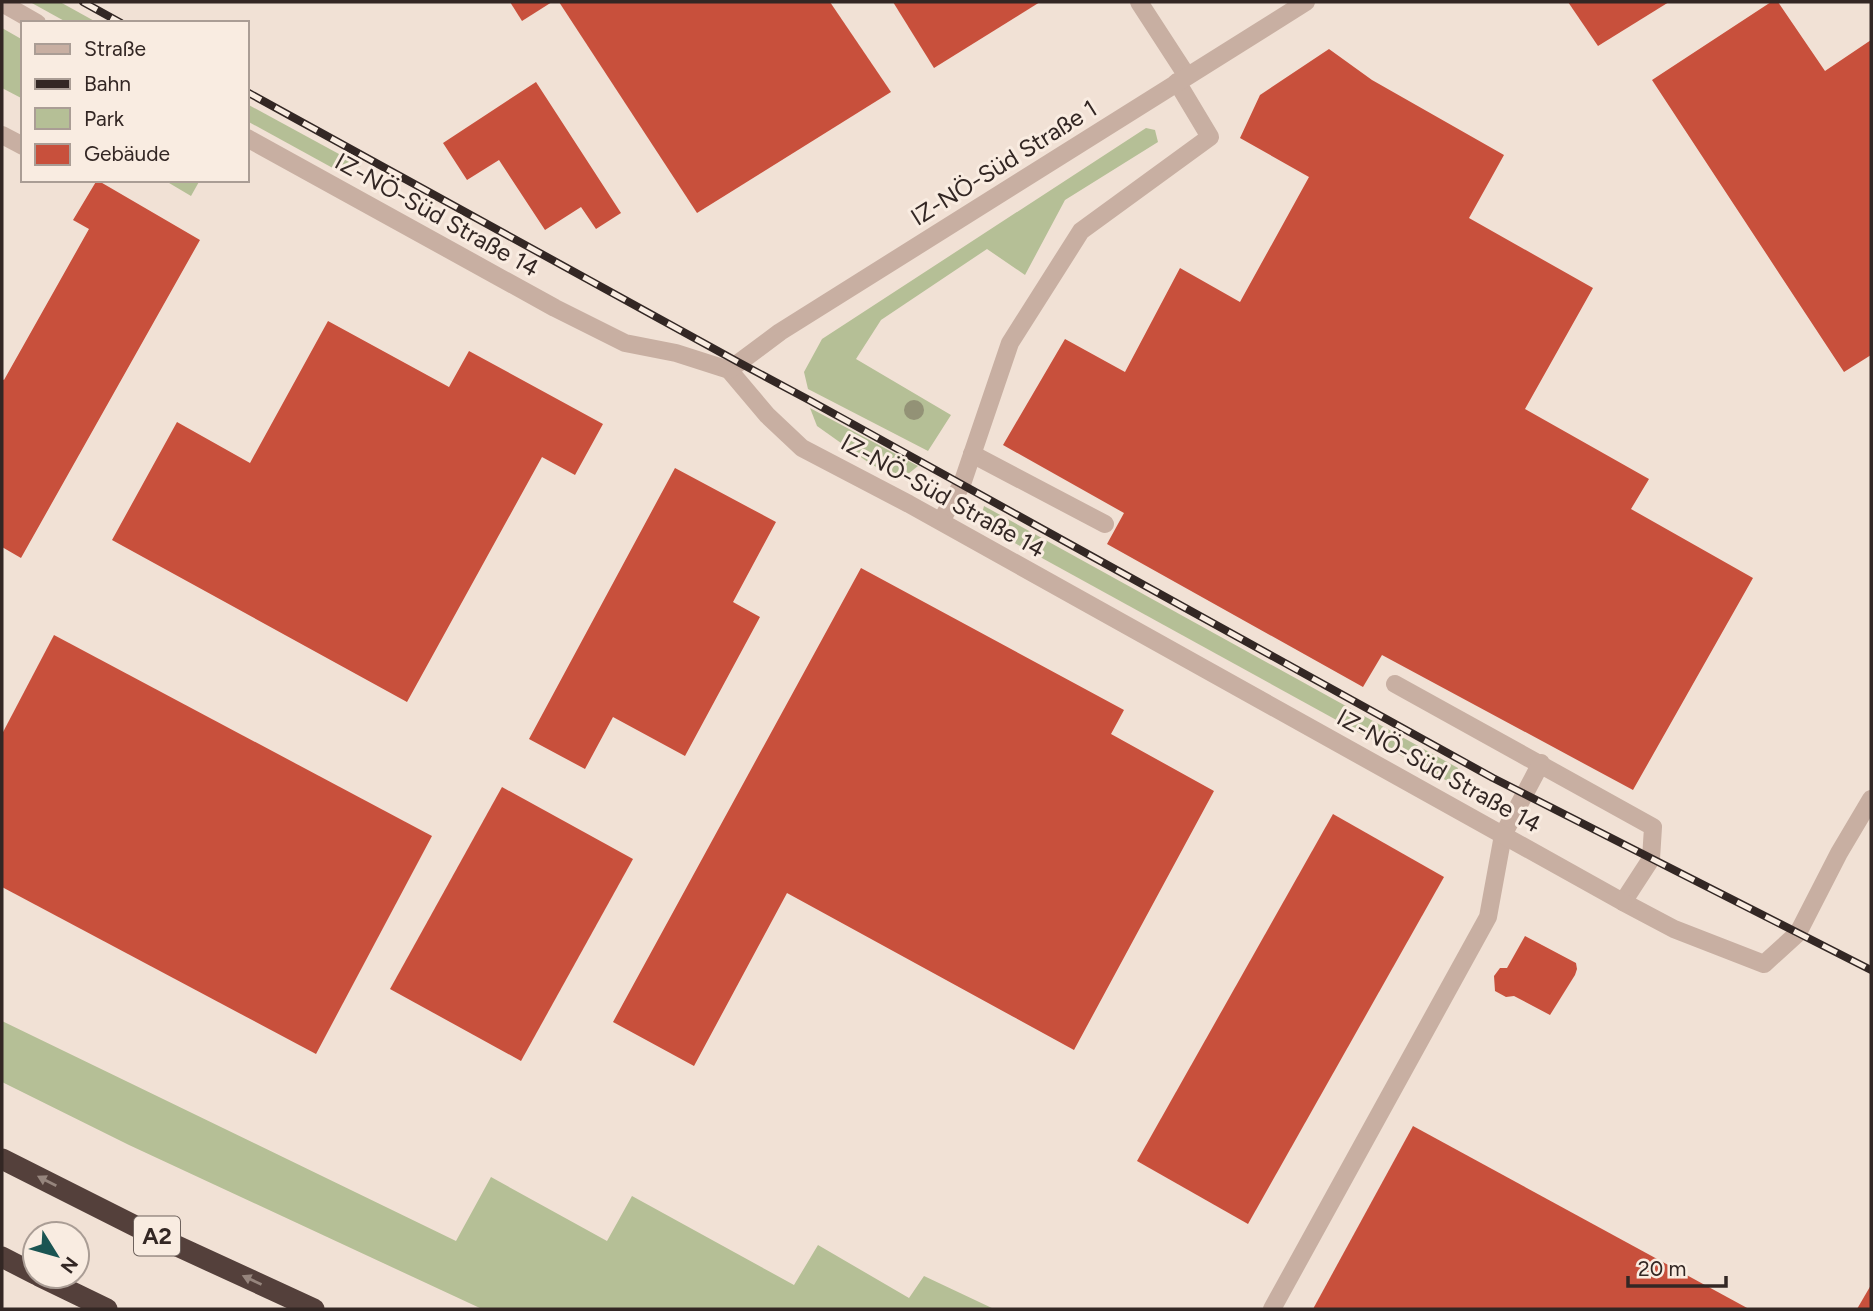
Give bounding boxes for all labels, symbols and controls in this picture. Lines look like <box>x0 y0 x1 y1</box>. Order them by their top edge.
legend <box>21 21 248 182</box>
text: Straße <box>84 36 146 61</box>
text: Bahn <box>84 71 131 96</box>
street label: IZ-NÖ-Süd Straße 1 <box>905 94 1102 232</box>
text: Park <box>84 106 125 131</box>
text: Gebäude <box>84 141 170 166</box>
street label: IZ-NÖ-Süd Straße 14 <box>330 146 544 283</box>
street label: IZ-NÖ-Süd Straße 14 <box>836 427 1050 564</box>
street label: IZ-NÖ-Süd Straße 14 <box>1332 702 1546 839</box>
one-way arrow <box>37 1176 57 1187</box>
road number: A2 <box>134 1217 180 1256</box>
north arrow <box>21 1220 91 1290</box>
scale bar <box>1628 1244 1726 1288</box>
text: N <box>56 1252 83 1278</box>
text: 20 m <box>1638 1256 1686 1281</box>
one-way arrow <box>242 1275 262 1286</box>

